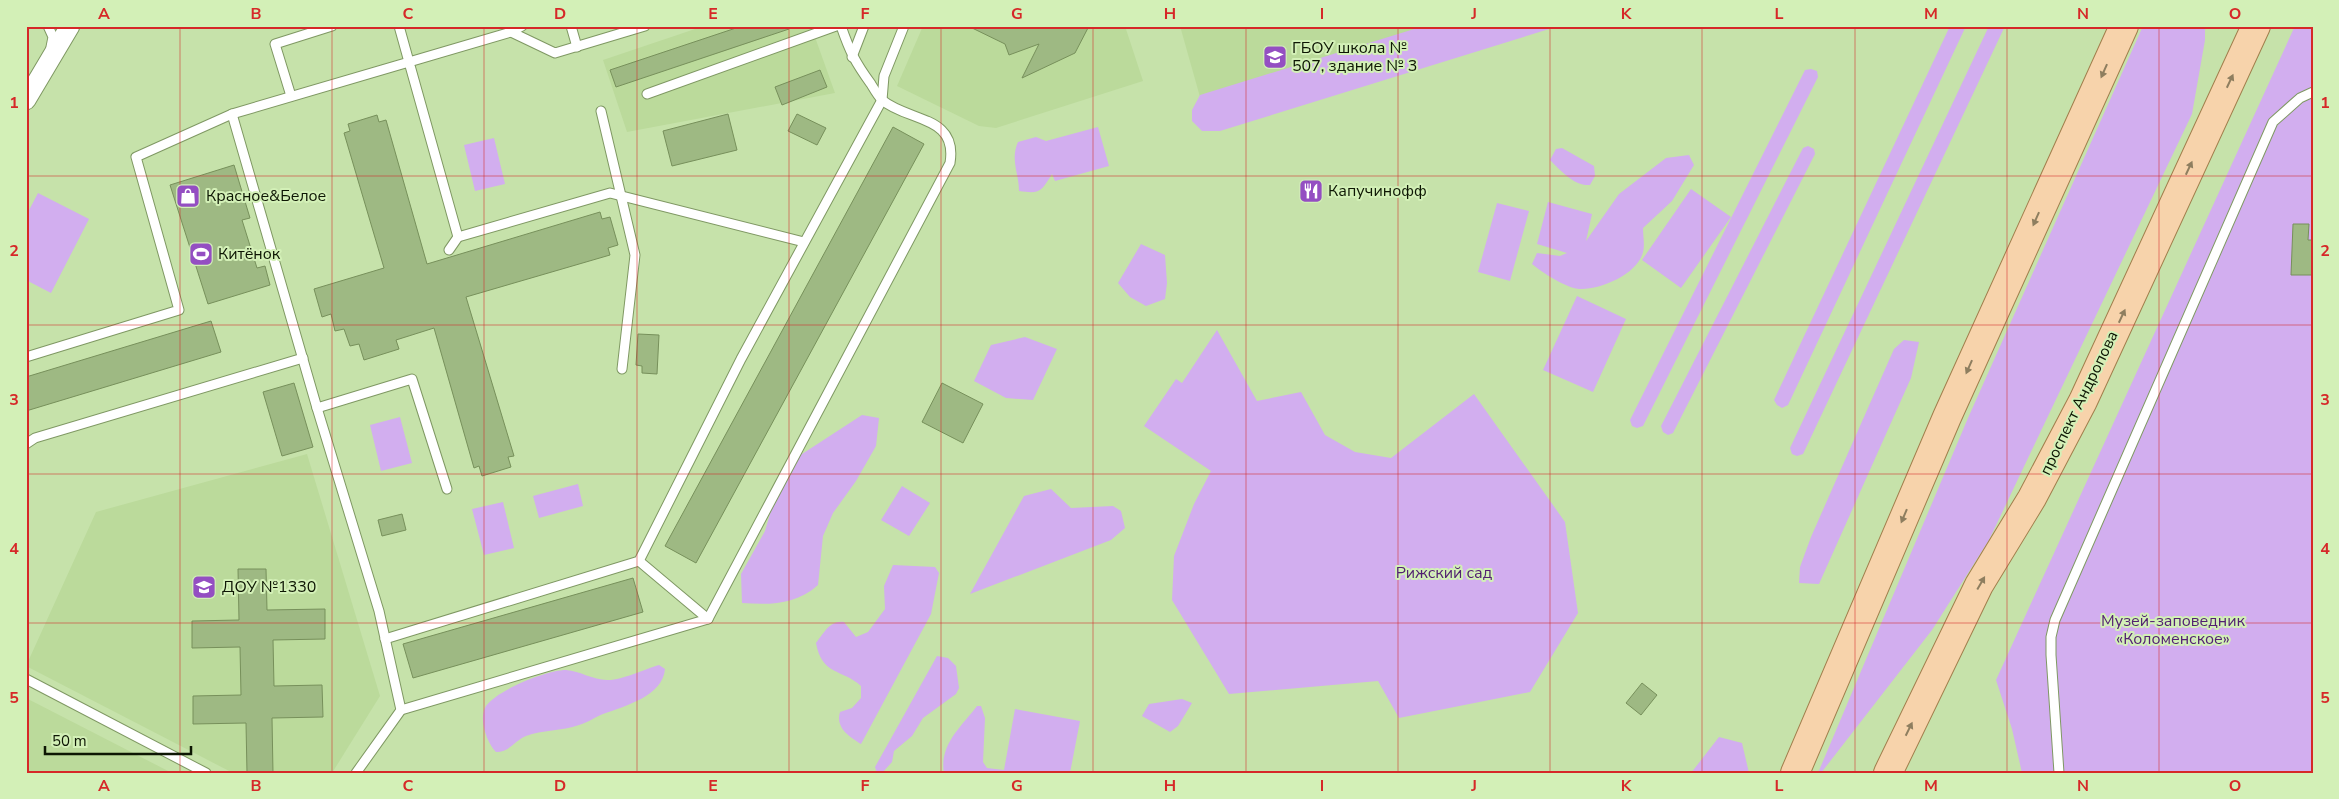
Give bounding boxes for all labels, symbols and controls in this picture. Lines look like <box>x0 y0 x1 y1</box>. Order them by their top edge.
text: A <box>98 3 110 25</box>
text: B <box>250 3 262 25</box>
text: C <box>403 3 414 25</box>
text: D <box>554 3 566 25</box>
text: E <box>708 3 718 25</box>
text: F <box>861 3 870 25</box>
text: G <box>1011 3 1023 25</box>
text: H <box>1164 3 1176 25</box>
text: I <box>1320 3 1324 25</box>
text: J <box>1470 3 1477 25</box>
text: K <box>1621 3 1633 25</box>
text: L <box>1775 3 1784 25</box>
text: M <box>1924 3 1938 25</box>
text: N <box>2077 3 2089 25</box>
text: O <box>2229 3 2241 25</box>
place label: ГБОУ школа № 507, здание № 3 <box>1292 37 1417 77</box>
school or university icon: ГБОУ школа № 507, здание № 3 <box>1262 44 1288 70</box>
one-way arrow <box>2099 64 2107 78</box>
one-way arrow <box>2225 74 2234 89</box>
text: 1 <box>9 92 19 114</box>
text: 1 <box>2320 92 2330 114</box>
one-way arrow <box>2186 161 2194 175</box>
restaurant icon: Капучинофф <box>1298 178 1324 204</box>
place label: Капучинофф <box>1328 180 1427 202</box>
shop icon: Красное&Белое <box>175 183 201 209</box>
place label: Красное&Белое <box>206 185 326 207</box>
one-way arrow <box>2032 212 2040 226</box>
text: 2 <box>9 240 19 262</box>
text: 2 <box>2320 240 2330 262</box>
sports icon: Китёнок <box>188 241 214 267</box>
place label: Китёнок <box>218 243 281 265</box>
one-way arrow <box>2118 309 2126 323</box>
street label: проспект Андропова <box>2034 327 2124 479</box>
one-way arrow <box>1965 360 1973 374</box>
text: 3 <box>9 389 19 411</box>
text: 3 <box>2320 389 2330 411</box>
one-way arrow <box>1900 509 1908 523</box>
text: 4 <box>9 538 19 560</box>
text: 4 <box>2320 538 2330 560</box>
park label: Рижский сад <box>1396 562 1493 584</box>
school or university icon: ДОУ №1330 <box>191 574 217 600</box>
place label: ДОУ №1330 <box>222 576 316 598</box>
one-way arrow <box>1976 576 1985 589</box>
park label: Музей-заповедник «Коломенское» <box>2101 610 2245 650</box>
text: 5 <box>9 687 19 709</box>
text: 5 <box>2320 687 2330 709</box>
one-way arrow <box>1906 722 1914 736</box>
scale bar <box>45 724 191 756</box>
text: 50 m <box>52 731 87 751</box>
text: A <box>98 775 110 797</box>
text: B <box>250 775 262 797</box>
text: C <box>403 775 414 797</box>
text: D <box>554 775 566 797</box>
text: E <box>708 775 718 797</box>
text: F <box>861 775 870 797</box>
text: G <box>1011 775 1023 797</box>
text: H <box>1164 775 1176 797</box>
text: I <box>1320 775 1324 797</box>
text: J <box>1470 775 1477 797</box>
text: K <box>1621 775 1633 797</box>
text: L <box>1775 775 1784 797</box>
text: M <box>1924 775 1938 797</box>
text: N <box>2077 775 2089 797</box>
text: O <box>2229 775 2241 797</box>

